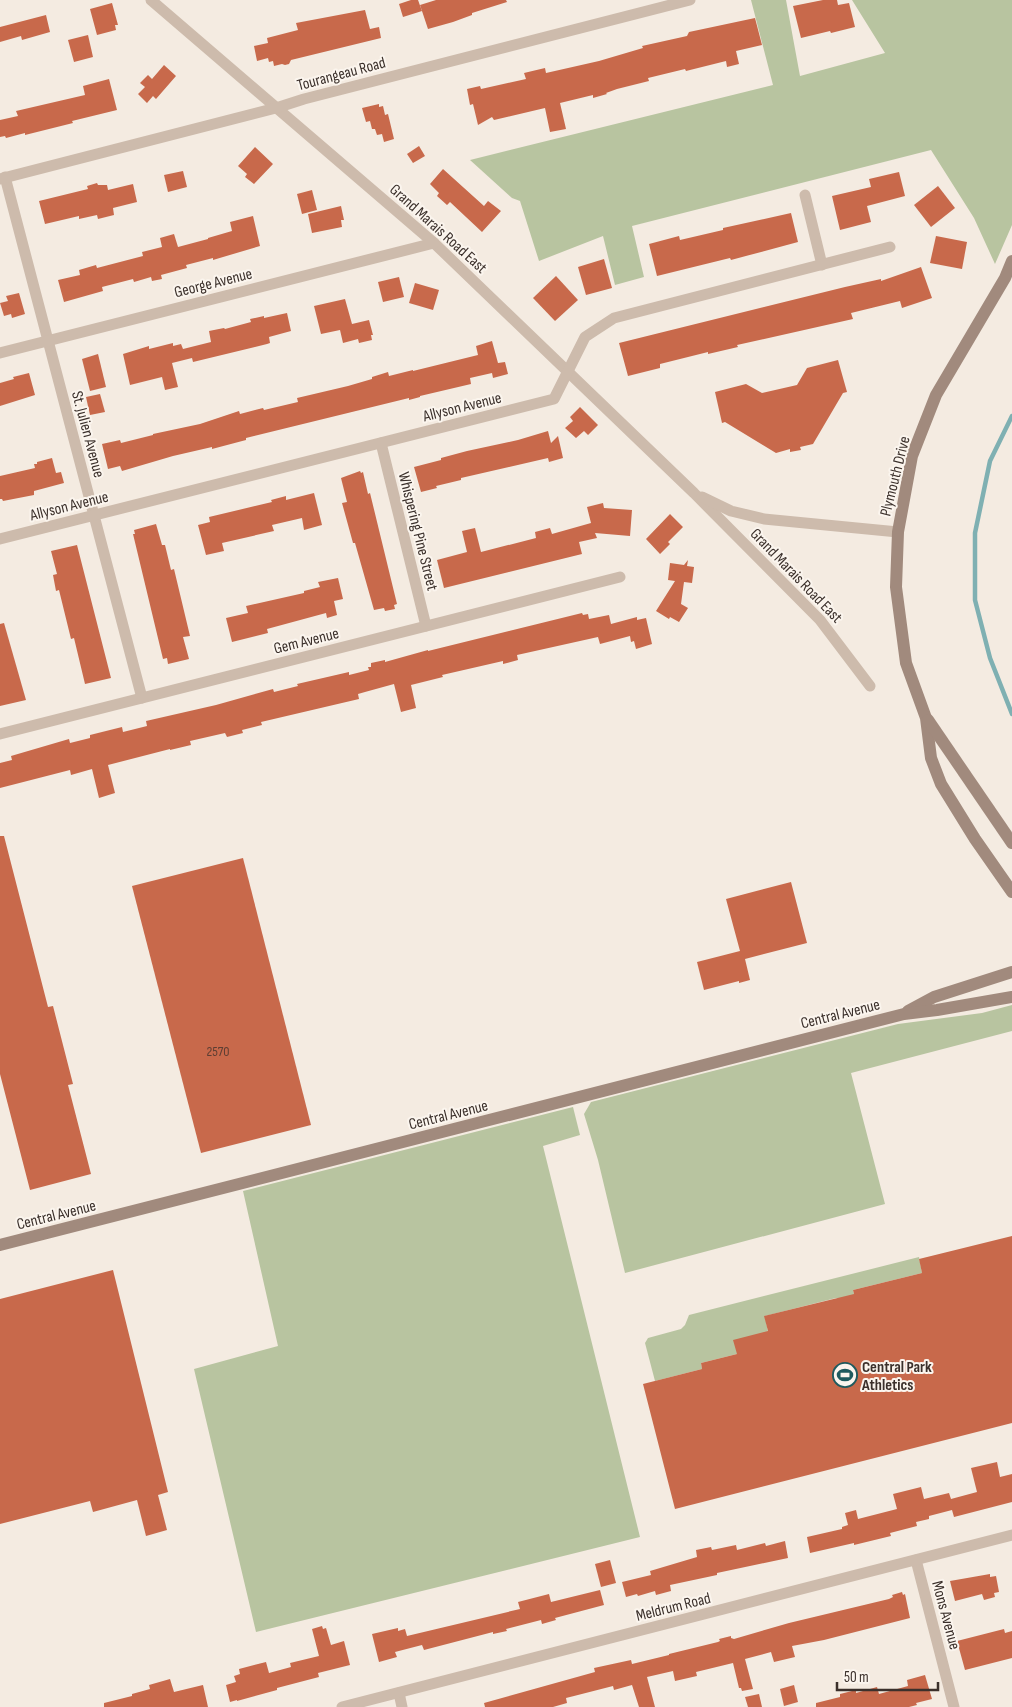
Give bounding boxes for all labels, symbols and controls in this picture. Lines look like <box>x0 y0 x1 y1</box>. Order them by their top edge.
street label: Tourangeau Road <box>295 54 388 95</box>
street label: Grand Marais Road East <box>385 180 491 278</box>
street label: George Avenue <box>172 265 254 302</box>
street label: St. Julien Avenue <box>67 389 108 480</box>
street label: Allyson Avenue <box>420 389 504 427</box>
street label: Plymouth Drive <box>876 434 915 518</box>
street label: Whispering Pine Street <box>394 470 442 593</box>
street label: Allyson Avenue <box>27 488 111 526</box>
street label: Grand Marais Road East <box>746 525 846 627</box>
street label: Gem Avenue <box>272 624 341 659</box>
street label: Central Avenue <box>799 995 882 1033</box>
house number: 2570 <box>206 1043 230 1060</box>
street label: Central Avenue <box>407 1096 490 1134</box>
street label: Central Avenue <box>15 1196 98 1234</box>
place label: Central Park Athletics <box>861 1358 932 1395</box>
sports icon: Central Park Athletics <box>832 1362 858 1388</box>
street label: Mons Avenue <box>927 1579 964 1652</box>
street label: Meldrum Road <box>634 1589 713 1626</box>
scale bar <box>837 1660 938 1692</box>
text: 50 m <box>844 1668 869 1687</box>

